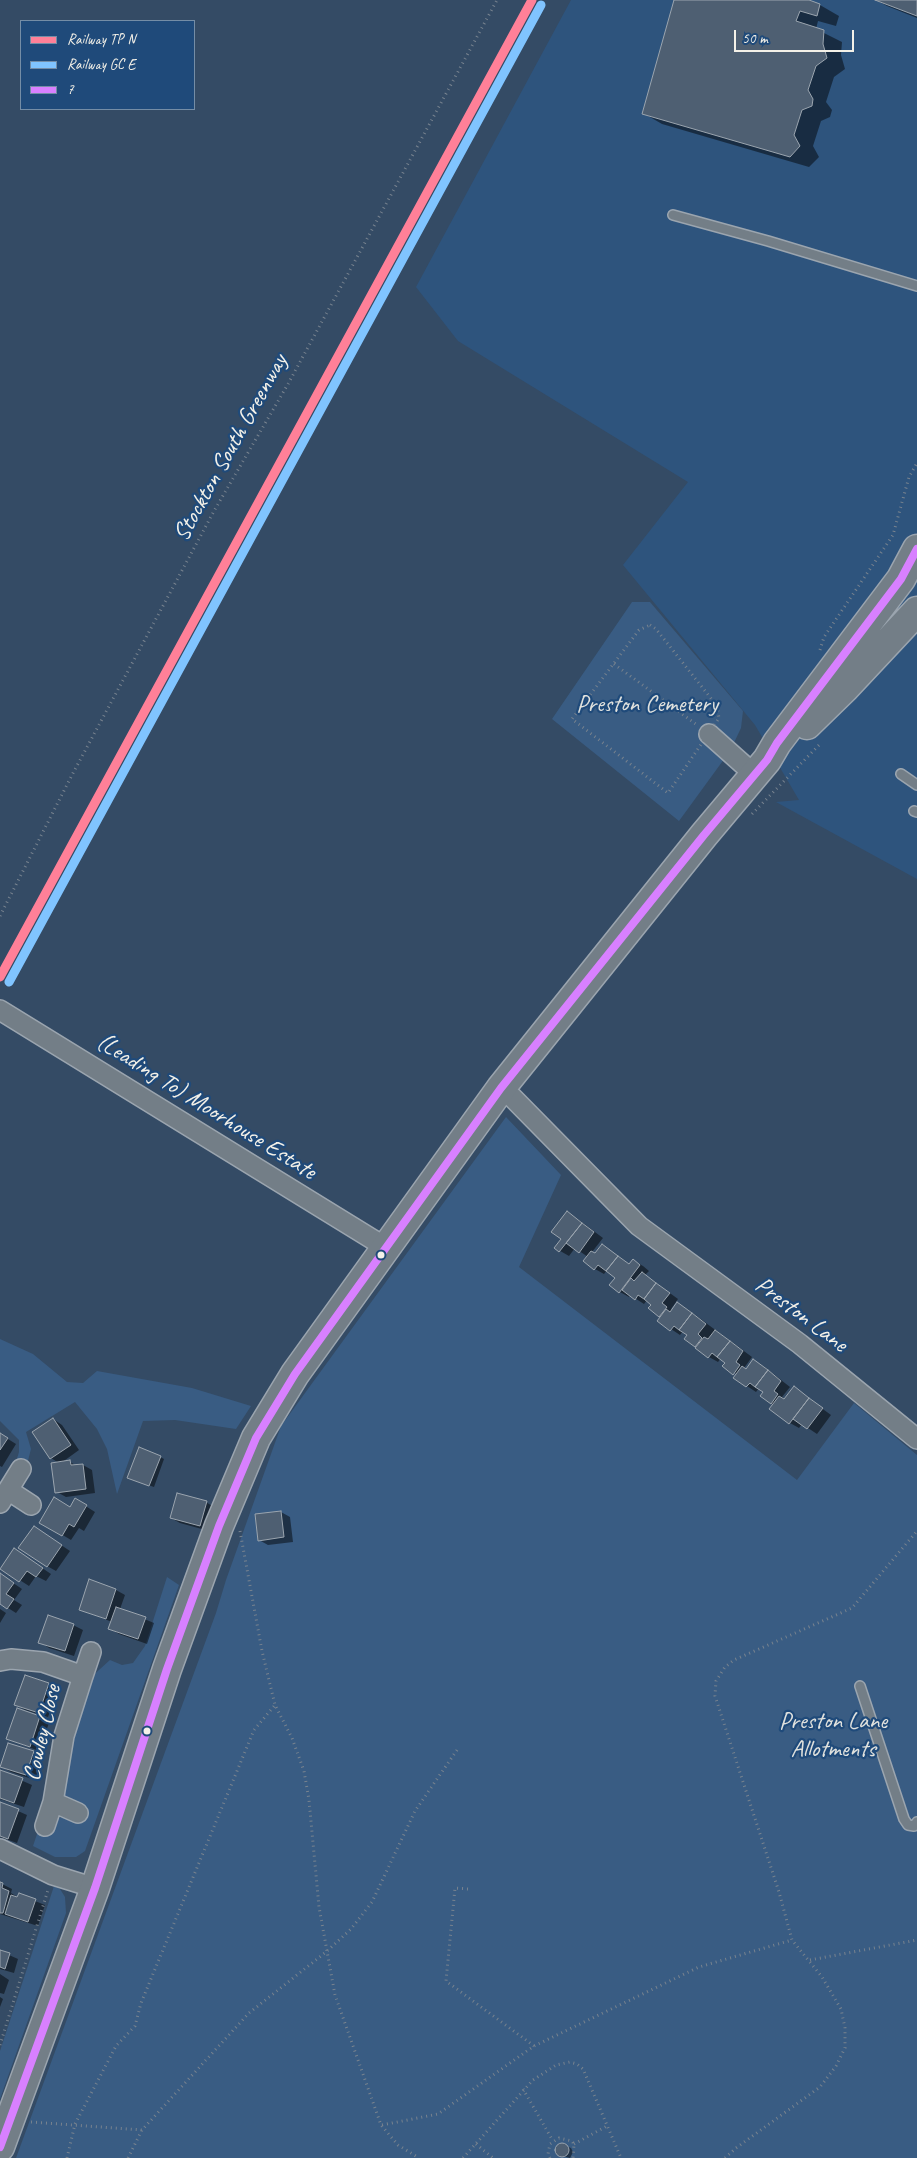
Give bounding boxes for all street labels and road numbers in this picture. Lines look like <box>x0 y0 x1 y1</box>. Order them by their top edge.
street label: Stockton South Greenway <box>168 349 294 547</box>
street label: (Leading To) Moorhouse Estate <box>91 1028 321 1186</box>
street label: Preston Lane <box>749 1271 853 1359</box>
street label: Cowley Close <box>18 1682 68 1784</box>

